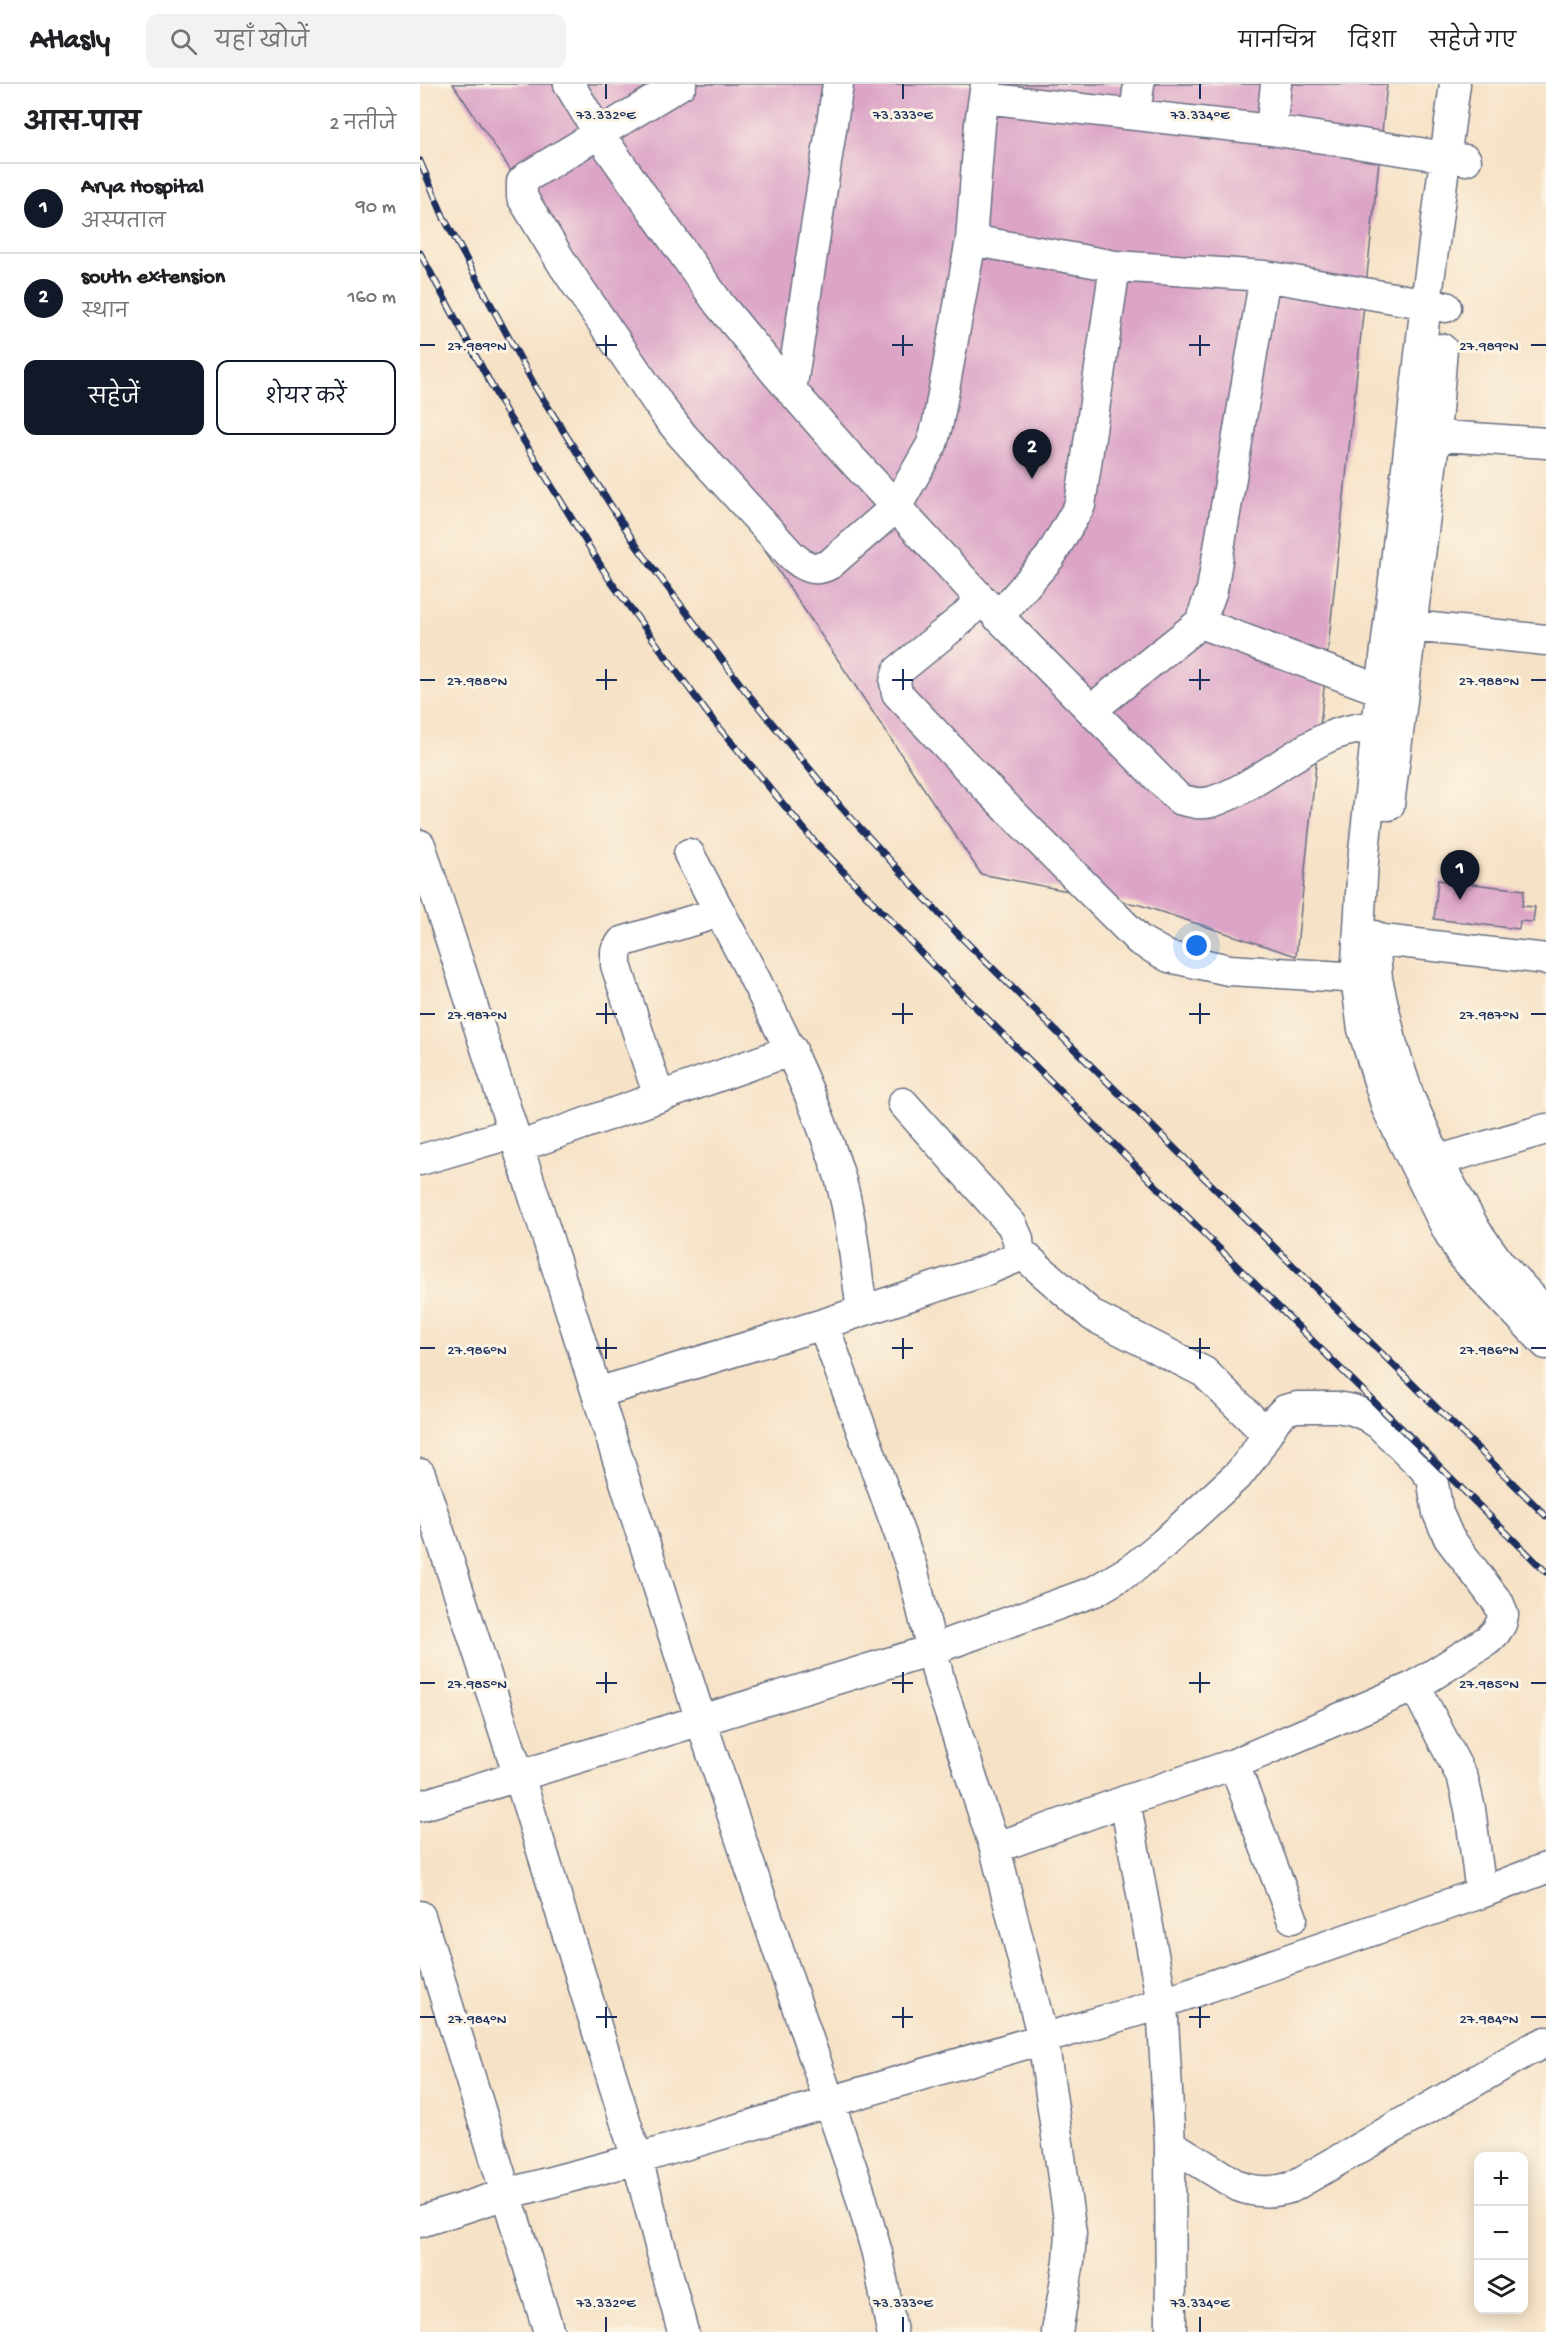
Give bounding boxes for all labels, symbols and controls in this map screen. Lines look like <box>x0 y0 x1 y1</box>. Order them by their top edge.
search box <box>146 14 566 68</box>
text: Atlasly <box>30 25 110 58</box>
icon: search <box>167 25 200 58</box>
text: यहाँ खोजें <box>215 30 309 56</box>
text: मानचित्र <box>1239 31 1316 56</box>
text: दिशा <box>1349 31 1396 56</box>
text: सहेजे गए <box>1429 31 1516 56</box>
text: 73.332°E <box>575 107 636 125</box>
text: 73.333°E <box>872 107 934 125</box>
text: 73.334°E <box>1169 107 1230 125</box>
text: आस-पास <box>24 110 141 141</box>
text: 2 नतीजे <box>330 114 396 137</box>
text: Arya Hospital <box>81 175 204 201</box>
text: 1 <box>39 197 48 220</box>
text: 90 m <box>356 197 396 220</box>
text: अस्पताल <box>81 212 166 235</box>
text: south extension <box>81 265 225 291</box>
text: 2 <box>39 287 48 310</box>
text: 160 m <box>347 287 396 310</box>
text: स्थान <box>81 302 128 325</box>
text: 27.989°N <box>447 338 507 356</box>
text: 27.989°N <box>1459 338 1519 356</box>
button: सहेजें <box>24 360 204 435</box>
button: शेयर करें <box>216 360 396 435</box>
pin: 2 <box>1012 430 1052 479</box>
text: 27.988°N <box>447 673 507 691</box>
text: 27.988°N <box>1459 673 1519 691</box>
pin: 1 <box>1440 850 1480 900</box>
your location <box>1182 931 1211 960</box>
text: 27.987°N <box>447 1007 507 1025</box>
text: 27.987°N <box>1459 1007 1519 1025</box>
text: 27.986°N <box>447 1342 507 1360</box>
text: 27.986°N <box>1459 1342 1519 1360</box>
text: 27.985°N <box>447 1676 507 1694</box>
text: 27.985°N <box>1459 1676 1519 1694</box>
text: 27.984°N <box>447 2011 507 2029</box>
text: 27.984°N <box>1459 2011 1519 2029</box>
map controls <box>1474 2152 1528 2314</box>
button: + <box>1474 2152 1528 2206</box>
button: − <box>1474 2206 1528 2260</box>
button: layers <box>1474 2260 1528 2314</box>
text: 73.332°E <box>575 2295 636 2313</box>
text: 73.333°E <box>872 2295 934 2313</box>
text: 73.334°E <box>1169 2295 1230 2313</box>

